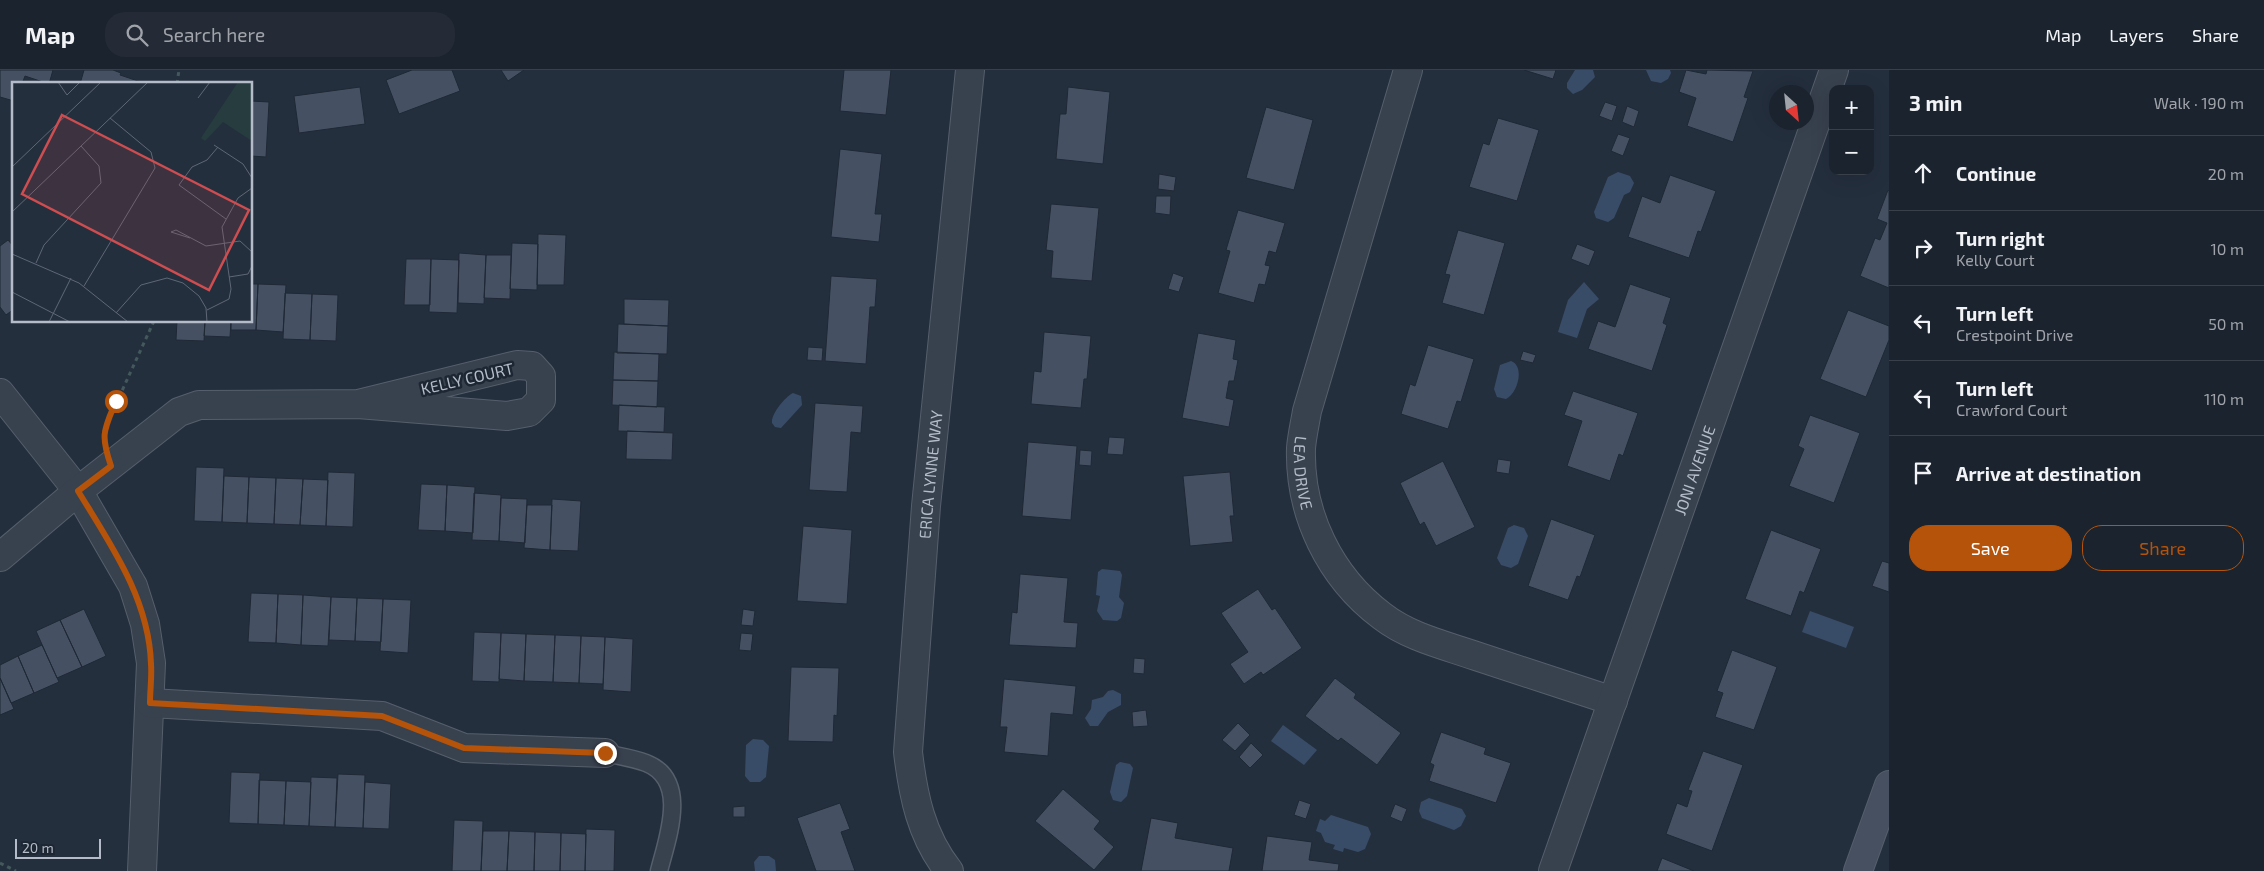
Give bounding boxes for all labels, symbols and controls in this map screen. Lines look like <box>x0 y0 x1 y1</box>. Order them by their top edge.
search box <box>105 12 455 57</box>
text: Map <box>25 20 75 49</box>
icon: search <box>123 21 151 49</box>
text: Search here <box>163 23 265 46</box>
text: Map <box>2045 24 2081 46</box>
text: Layers <box>2109 24 2164 46</box>
text: Share <box>2192 24 2239 46</box>
inset map <box>12 82 252 322</box>
north arrow <box>1769 85 1814 130</box>
map controls <box>1829 85 1874 175</box>
button: + <box>1829 85 1874 130</box>
text: 3 min <box>1909 90 1962 115</box>
text: Walk · 190 m <box>2154 93 2244 112</box>
button: − <box>1829 130 1874 175</box>
icon: ahead <box>1909 159 1937 187</box>
text: Continue <box>1956 162 2036 185</box>
text: 20 m <box>2208 164 2244 183</box>
text: Turn right <box>1956 227 2044 250</box>
icon: right <box>1909 234 1937 262</box>
text: 10 m <box>2210 239 2244 258</box>
text: Kelly Court <box>1956 250 2035 269</box>
text: Turn left <box>1956 302 2033 325</box>
icon: left <box>1909 309 1937 337</box>
text: 50 m <box>2208 314 2244 333</box>
text: Crestpoint Drive <box>1956 325 2073 344</box>
street label: KELLY COURT <box>419 358 515 398</box>
text: Turn left <box>1956 377 2033 400</box>
icon: left <box>1909 384 1937 412</box>
text: 110 m <box>2204 389 2244 408</box>
route start <box>105 390 128 413</box>
text: Crawford Court <box>1956 400 2067 419</box>
street label: ERICA LYNNE WAY <box>914 409 945 539</box>
street label: JONI AVENUE <box>1669 422 1718 517</box>
street label: LEA DRIVE <box>1291 435 1318 512</box>
icon: arrive <box>1909 459 1937 487</box>
text: Arrive at destination <box>1956 462 2141 485</box>
button: Save <box>1909 525 2072 571</box>
button: Share <box>2082 525 2244 571</box>
route end <box>594 742 617 765</box>
scale bar <box>15 836 101 859</box>
text: 20 m <box>22 839 54 856</box>

